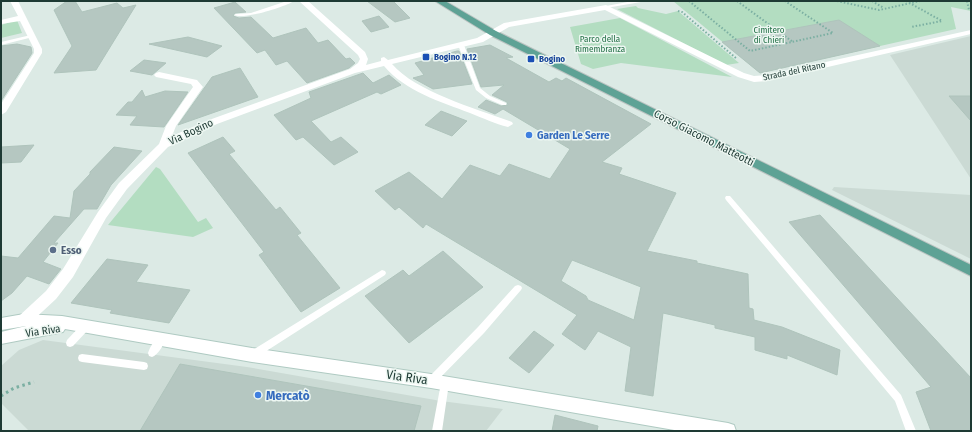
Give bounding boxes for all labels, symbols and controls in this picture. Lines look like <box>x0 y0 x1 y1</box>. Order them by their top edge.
park label: Cimitero di Chieri <box>754 25 785 45</box>
park label: Parco della Rimembranza <box>575 34 626 54</box>
marker: Bogino N.12 <box>421 52 431 62</box>
place label: Bogino N.12 <box>434 52 477 62</box>
marker: Bogino <box>526 54 536 64</box>
place label: Bogino <box>539 54 565 64</box>
street label: Strada del Ritano <box>762 59 826 83</box>
street label: Corso Giacomo Matteotti <box>652 107 757 169</box>
street label: Via Bogino <box>167 116 216 148</box>
place label: Garden Le Serre <box>537 129 610 142</box>
marker: Garden Le Serre <box>524 130 534 140</box>
place label: Esso <box>61 244 82 257</box>
marker: Esso <box>48 245 58 255</box>
street label: Via Riva <box>25 322 61 340</box>
street label: Via Riva <box>385 367 429 387</box>
place label: Mercatò <box>266 388 310 403</box>
marker: Mercatò <box>253 390 263 400</box>

